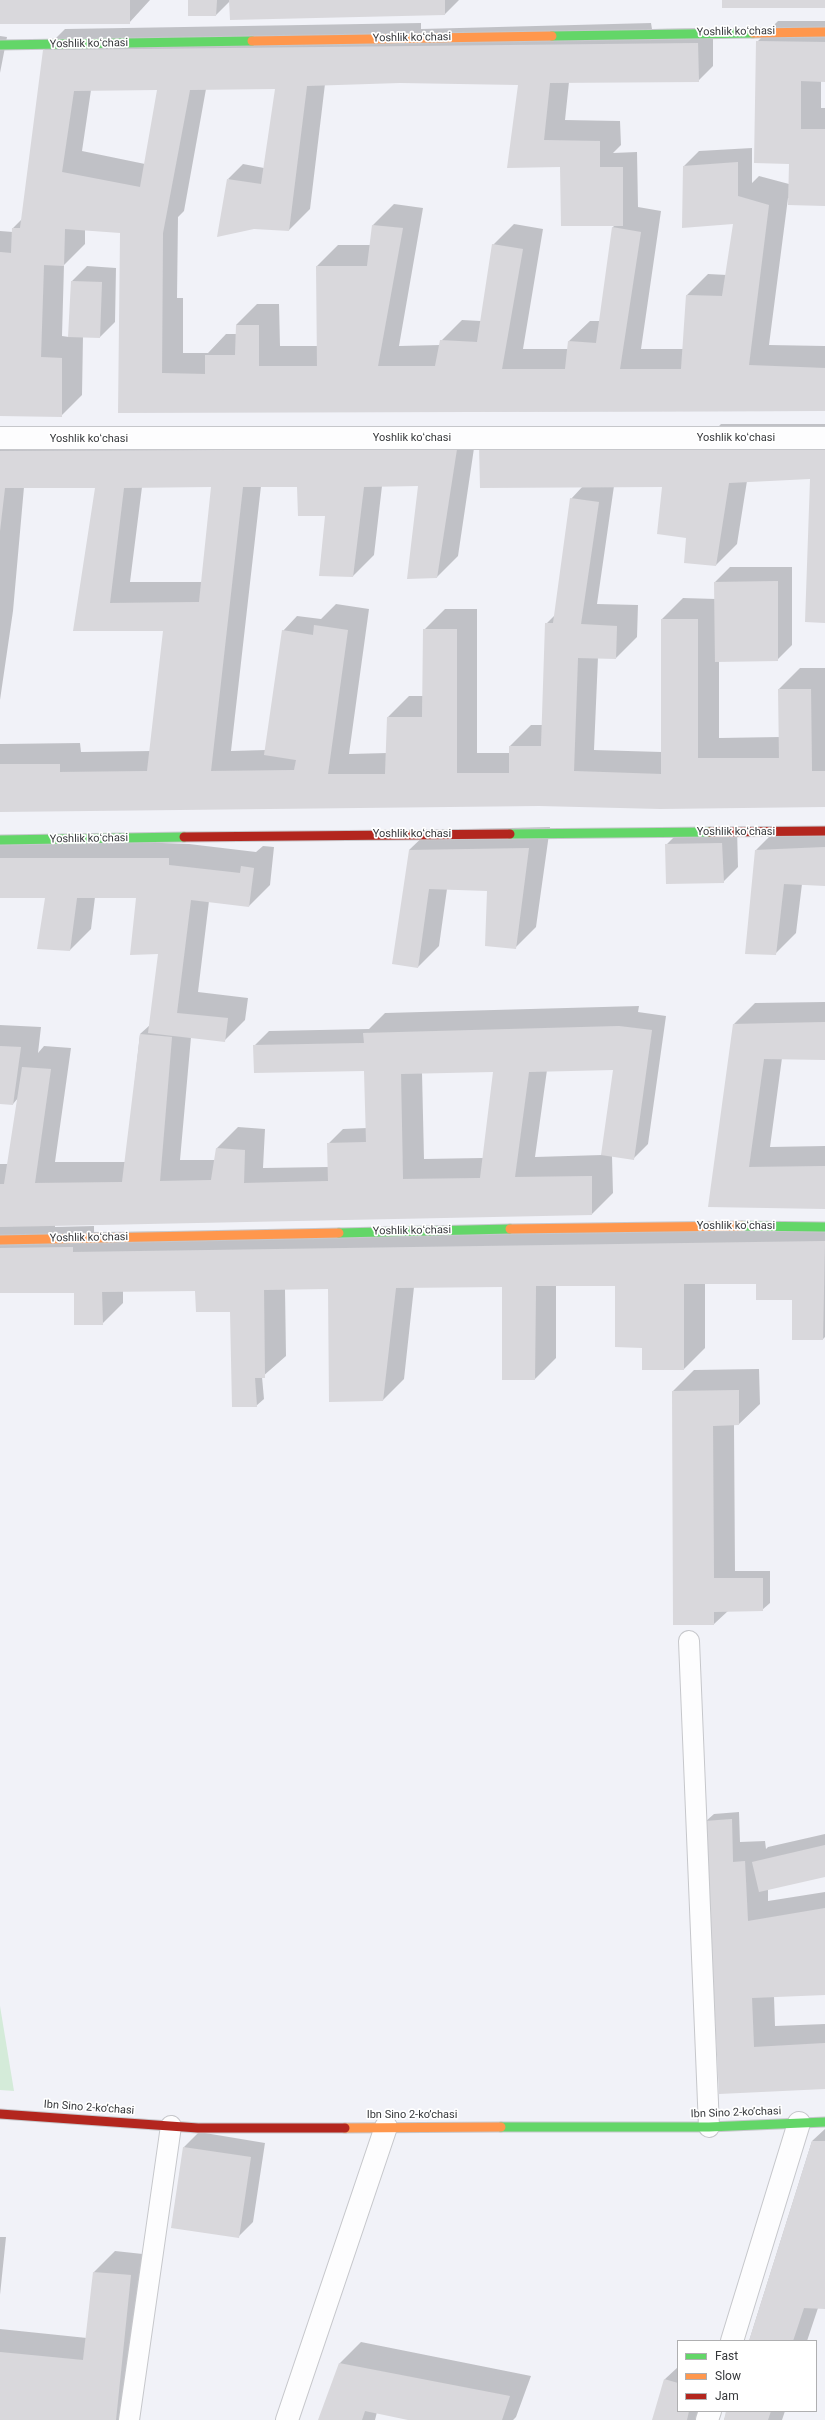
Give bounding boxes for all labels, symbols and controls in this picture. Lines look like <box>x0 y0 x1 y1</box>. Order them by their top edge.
street label: Yoshlik koʻchasi <box>697 25 775 39</box>
street label: Yoshlik koʻchasi <box>373 31 451 45</box>
street label: Yoshlik koʻchasi <box>50 37 128 51</box>
street label: Yoshlik koʻchasi <box>373 431 451 445</box>
street label: Yoshlik koʻchasi <box>697 431 775 445</box>
street label: Yoshlik koʻchasi <box>50 432 128 446</box>
street label: Yoshlik koʻchasi <box>697 825 775 839</box>
street label: Yoshlik koʻchasi <box>373 827 451 841</box>
street label: Yoshlik koʻchasi <box>50 832 128 846</box>
street label: Yoshlik koʻchasi <box>697 1219 775 1233</box>
street label: Yoshlik koʻchasi <box>373 1224 451 1238</box>
street label: Yoshlik koʻchasi <box>50 1231 128 1245</box>
street label: Ibn Sino 2-koʼchasi <box>43 2098 135 2118</box>
street label: Ibn Sino 2-koʼchasi <box>690 2105 782 2121</box>
street label: Ibn Sino 2-koʼchasi <box>367 2108 457 2122</box>
legend <box>677 2340 817 2412</box>
text: Fast <box>715 2349 738 2363</box>
text: Slow <box>715 2369 741 2383</box>
text: Jam <box>715 2389 739 2403</box>

